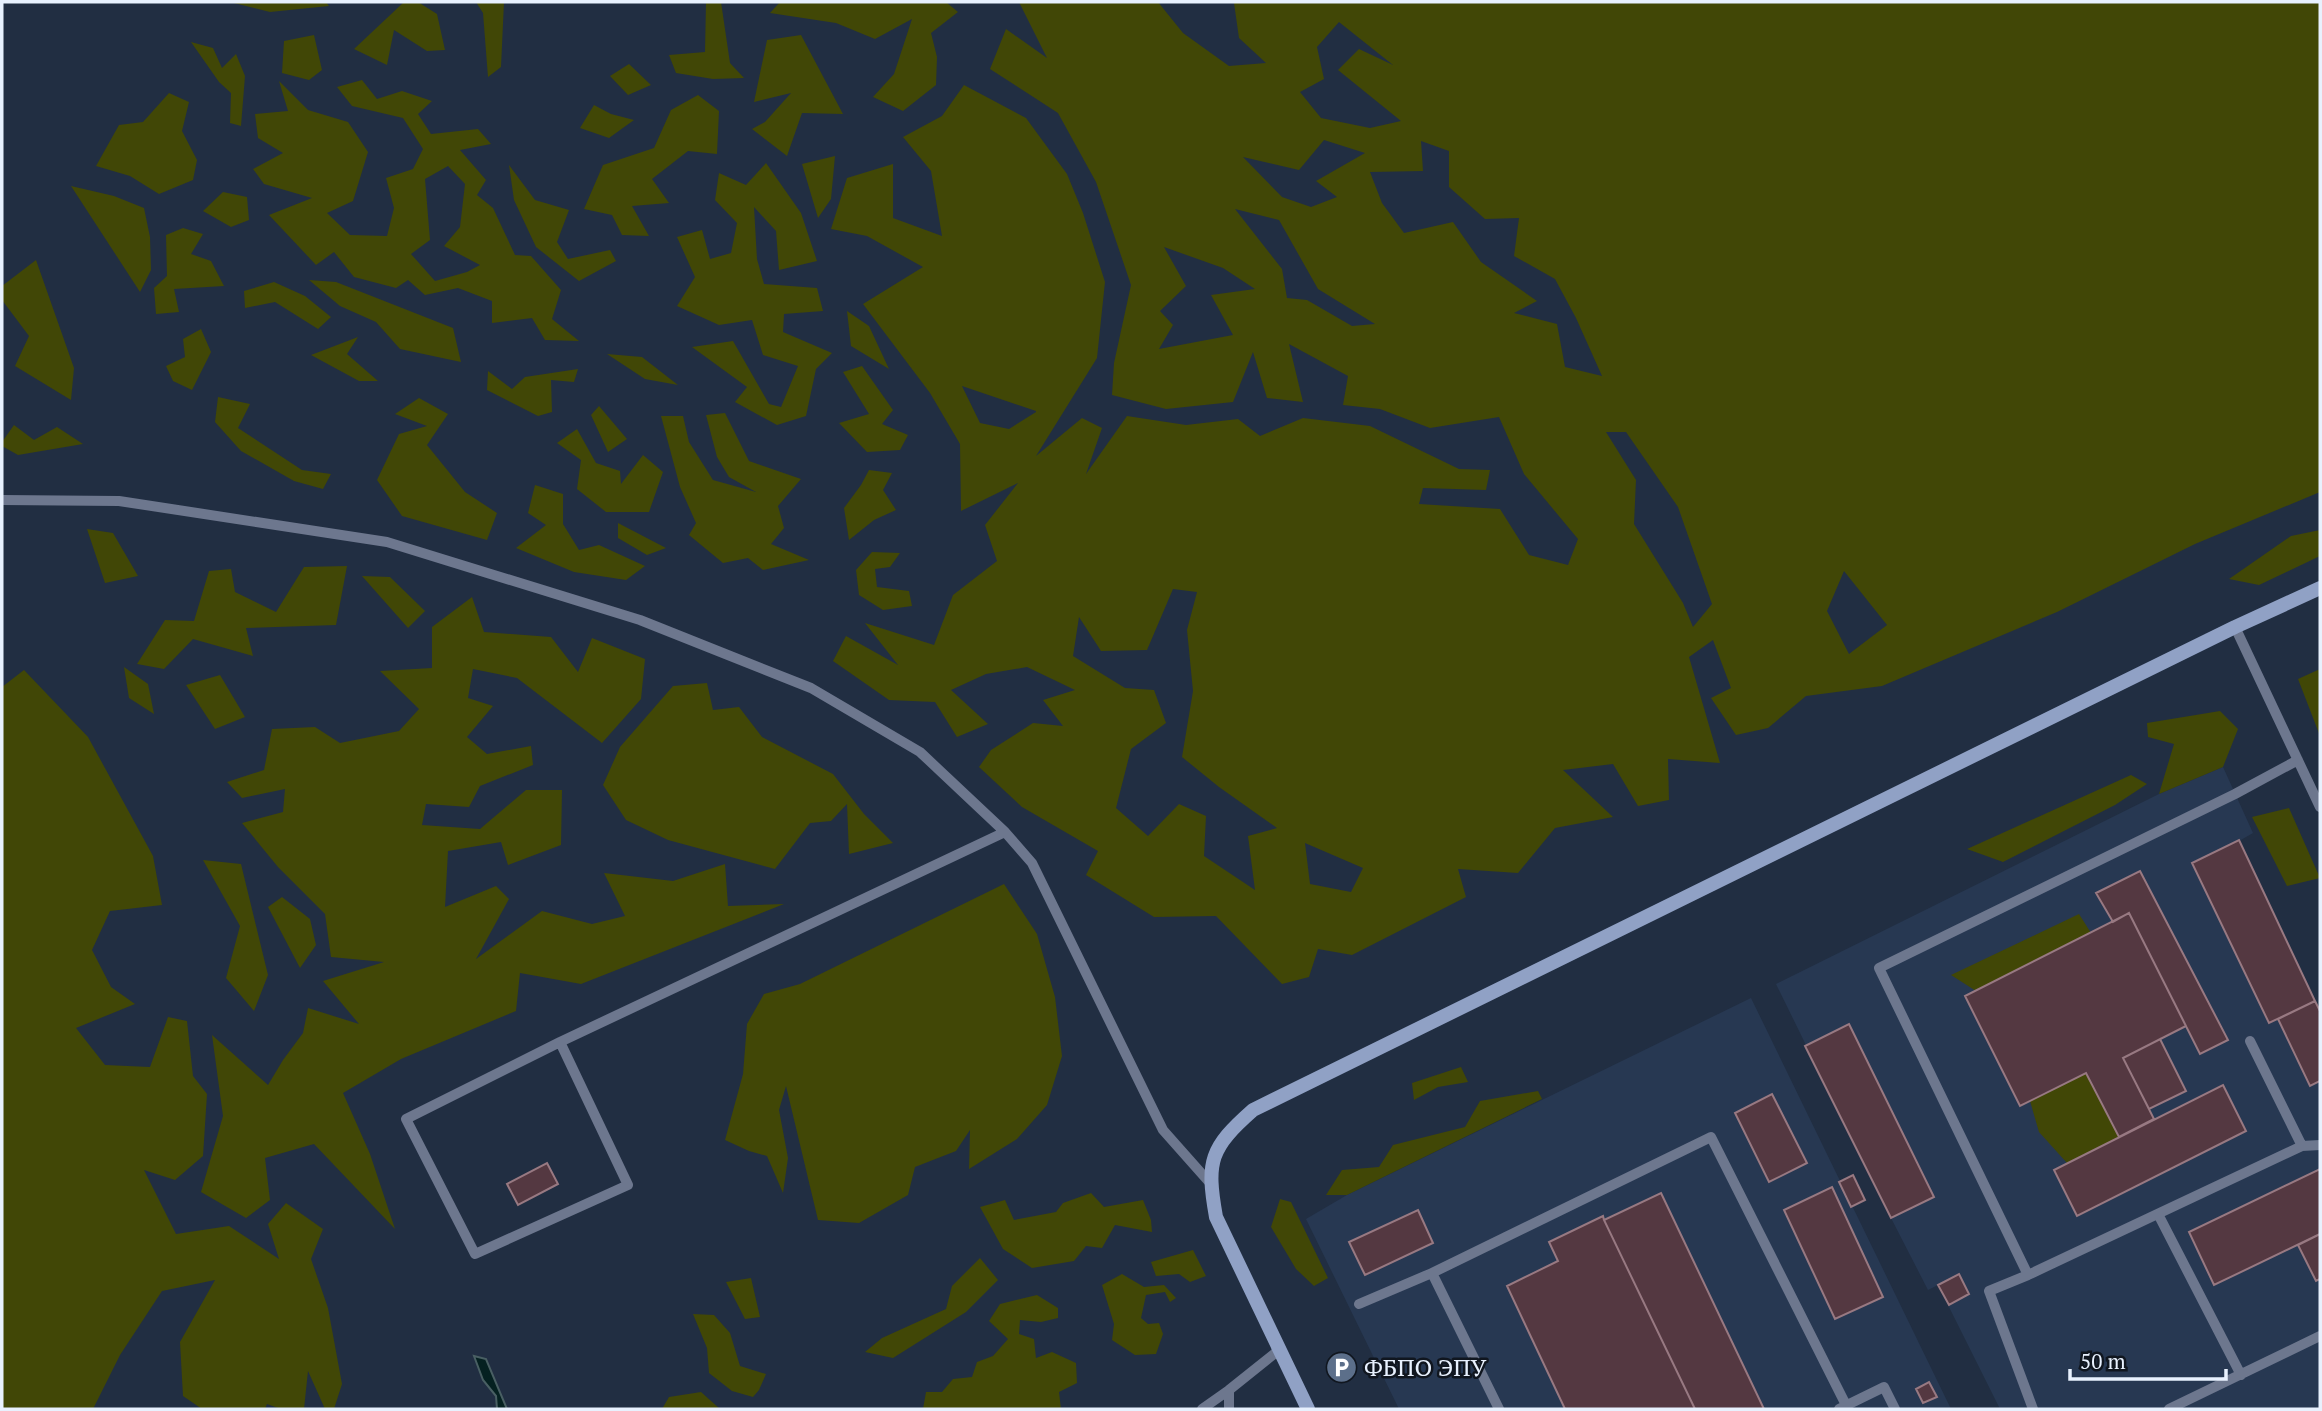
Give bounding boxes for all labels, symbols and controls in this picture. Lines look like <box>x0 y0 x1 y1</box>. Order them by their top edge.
scale bar <box>2070 1338 2226 1382</box>
text: 50 m <box>2080 1347 2126 1375</box>
parking icon: ФБПО ЭПУ <box>1324 1350 1358 1384</box>
place label: ФБПО ЭПУ <box>1364 1351 1487 1383</box>

